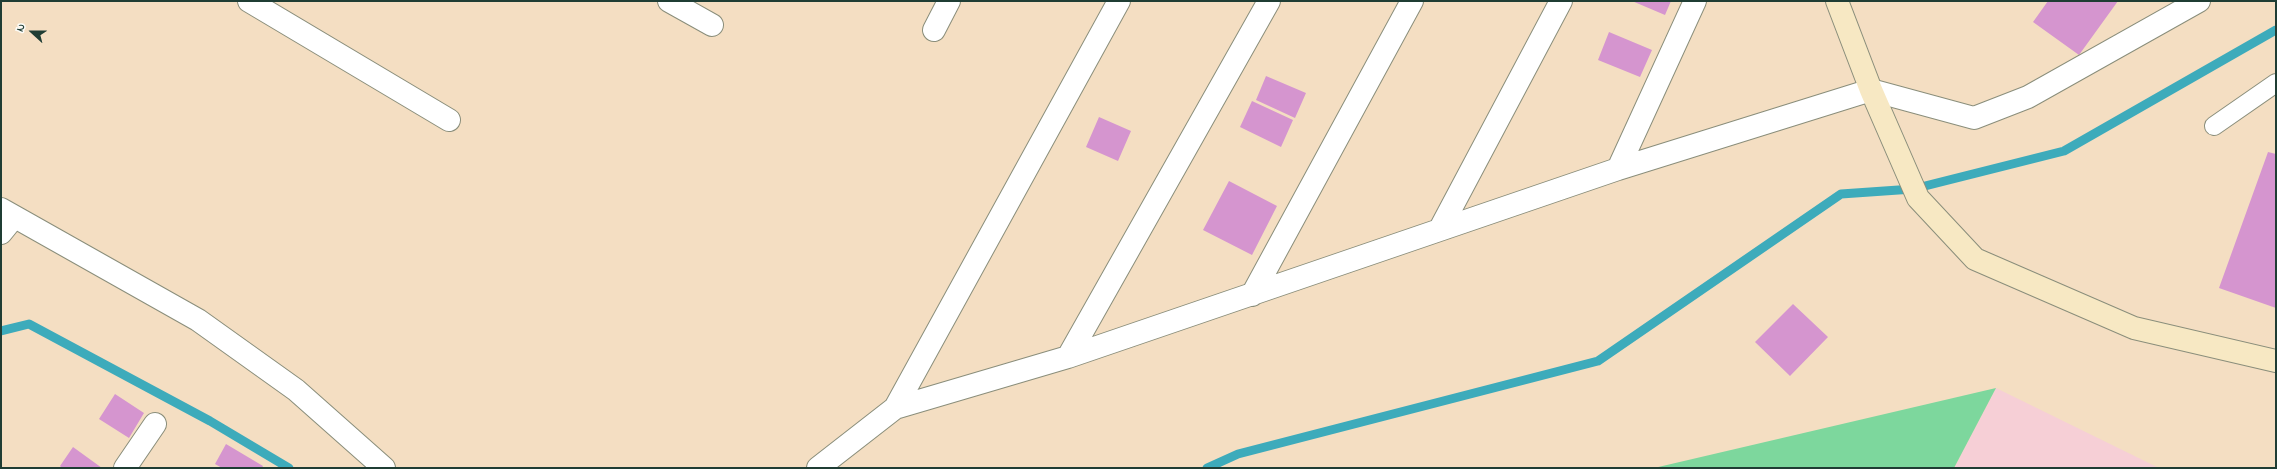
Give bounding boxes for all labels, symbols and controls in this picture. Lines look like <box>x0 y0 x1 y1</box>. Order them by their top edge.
north arrow <box>12 12 52 52</box>
text: N <box>12 21 30 34</box>

